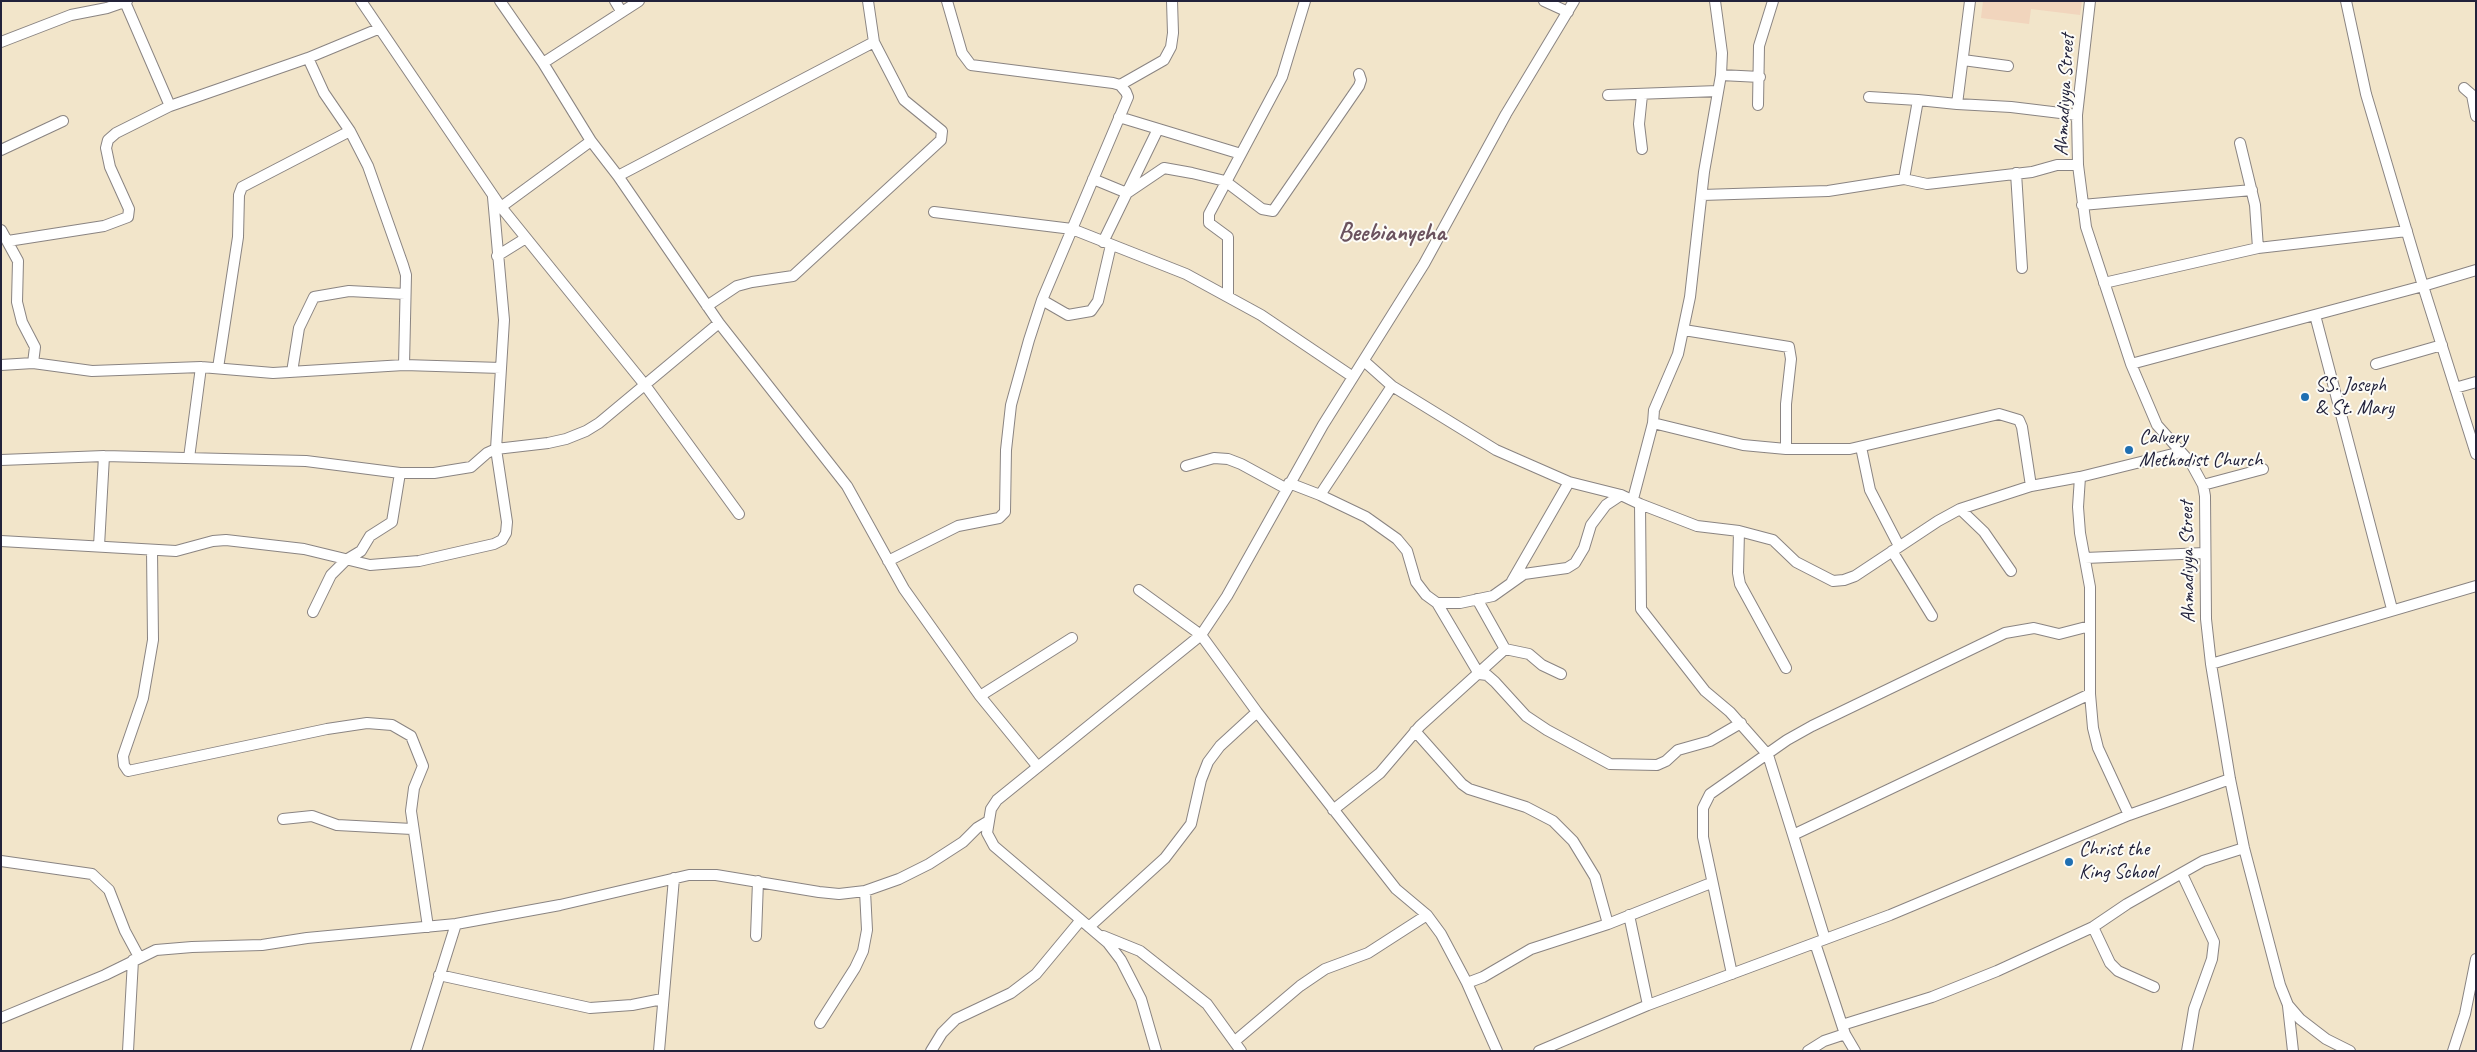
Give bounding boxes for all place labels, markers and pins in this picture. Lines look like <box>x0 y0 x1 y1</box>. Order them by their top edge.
place label: SS. Joseph & St. Mary <box>2315 374 2394 421</box>
marker: SS. Joseph & St. Mary <box>2299 391 2311 403</box>
place label: Calvery Methodist Church <box>2139 426 2263 473</box>
marker: Calvery Methodist Church <box>2123 444 2135 456</box>
place label: Christ the King School <box>2079 838 2157 885</box>
marker: Christ the King School <box>2063 856 2075 868</box>

